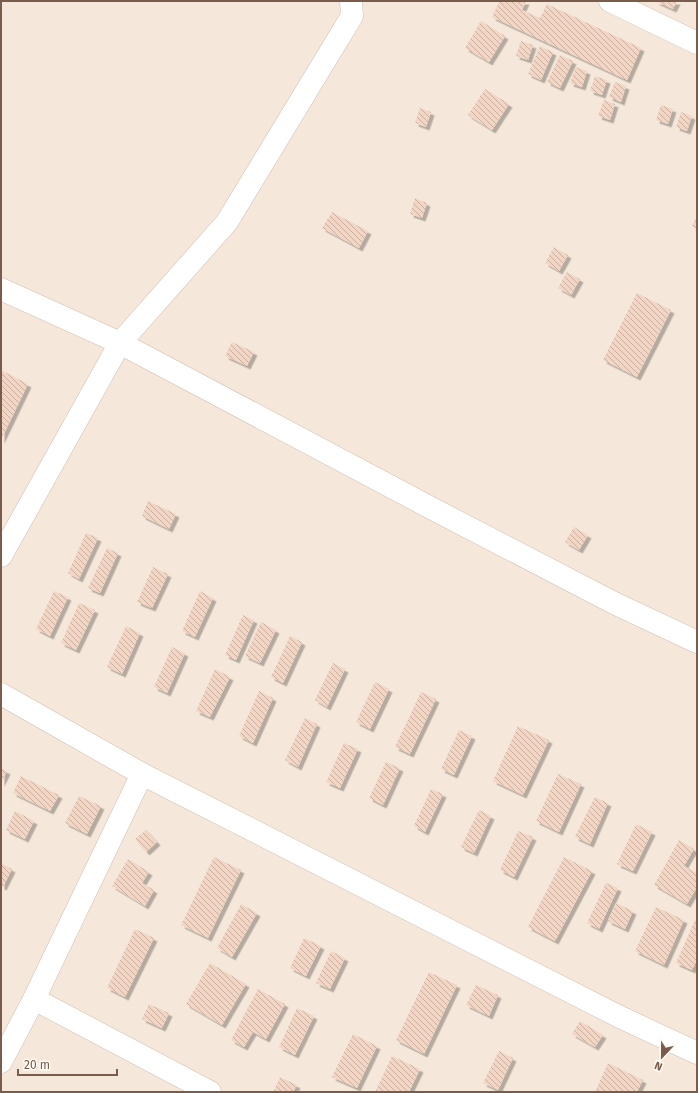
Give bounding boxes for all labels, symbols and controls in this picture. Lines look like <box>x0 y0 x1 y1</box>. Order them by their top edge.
north arrow <box>642 1037 682 1077</box>
scale bar <box>18 1051 117 1077</box>
text: 20 m <box>24 1058 50 1072</box>
text: N <box>653 1058 664 1073</box>

